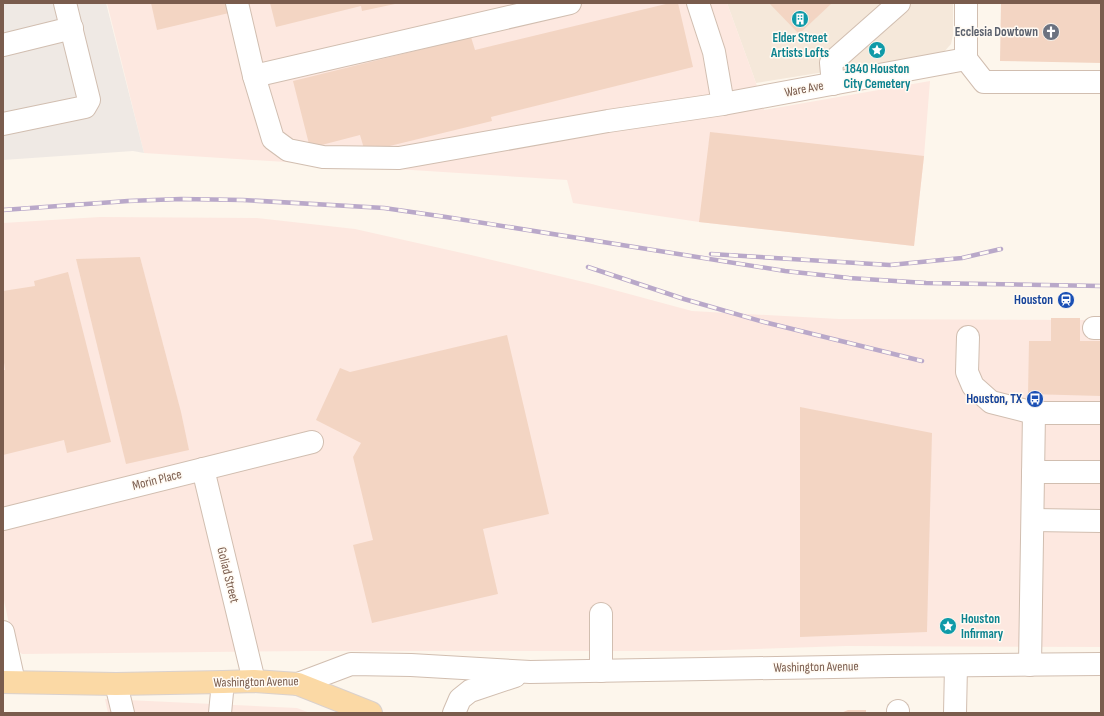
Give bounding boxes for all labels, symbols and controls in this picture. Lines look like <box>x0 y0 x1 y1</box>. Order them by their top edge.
building icon: Elder Street Artists Lofts <box>790 9 810 29</box>
church icon: Ecclesia Dowtown <box>1041 22 1061 42</box>
place label: Ecclesia Dowtown <box>955 24 1038 40</box>
place label: Elder Street Artists Lofts <box>770 30 829 61</box>
place icon: 1840 Houston City Cemetery <box>867 40 887 60</box>
place label: 1840 Houston City Cemetery <box>844 61 911 92</box>
street label: Ware Ave <box>783 77 825 101</box>
station icon: Houston <box>1056 290 1076 310</box>
place label: Houston <box>1014 292 1053 308</box>
bus stop icon: Houston, TX <box>1025 389 1045 409</box>
place label: Houston, TX <box>966 391 1023 407</box>
street label: Morin Place <box>131 466 183 494</box>
street label: Goliad Street <box>213 545 243 605</box>
place label: Houston Infirmary <box>961 611 1004 642</box>
place icon: Houston Infirmary <box>938 616 958 636</box>
street label: Washington Avenue <box>773 658 859 676</box>
street label: Washington Avenue <box>213 673 299 691</box>

